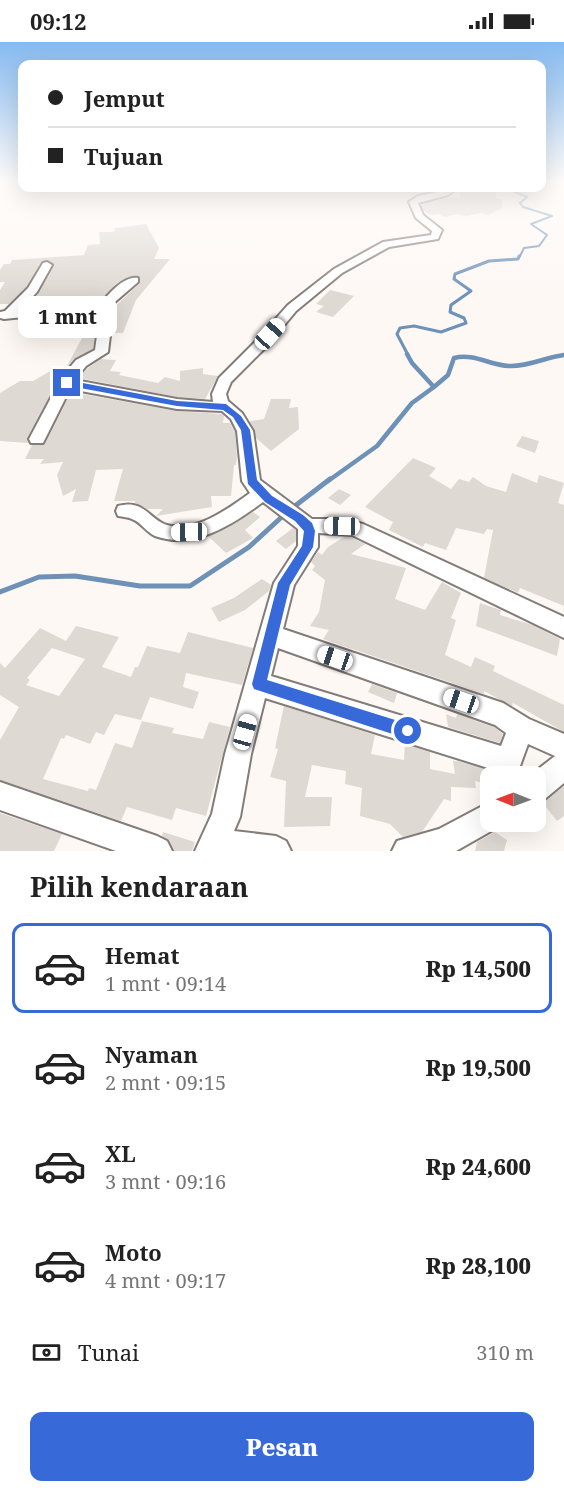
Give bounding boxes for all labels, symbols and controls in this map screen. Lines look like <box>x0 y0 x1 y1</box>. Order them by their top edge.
text: 09:12 <box>30 6 86 36</box>
text: Jemput <box>84 83 165 113</box>
text: Tujuan <box>84 141 163 171</box>
callout: 1 mnt <box>17 296 116 338</box>
text: 1 mnt <box>38 303 97 330</box>
car <box>251 315 289 353</box>
route end <box>53 369 80 396</box>
car <box>324 517 360 535</box>
car <box>171 523 207 541</box>
car <box>315 644 355 672</box>
car <box>441 687 481 715</box>
car <box>231 712 259 752</box>
route start <box>394 717 421 744</box>
north arrow <box>480 766 546 832</box>
map controls <box>480 766 546 832</box>
text: Pilih kendaraan <box>30 868 249 905</box>
text: Hemat <box>105 940 179 970</box>
icon: car <box>33 941 87 995</box>
text: Rp 14,500 <box>425 953 531 983</box>
text: 1 mnt · 09:14 <box>105 970 226 997</box>
text: Nyaman <box>105 1039 198 1069</box>
icon: car <box>33 1040 87 1094</box>
text: Rp 19,500 <box>425 1052 531 1082</box>
text: 2 mnt · 09:15 <box>105 1069 226 1096</box>
text: XL <box>105 1138 136 1168</box>
icon: car <box>33 1139 87 1193</box>
text: Rp 24,600 <box>425 1151 531 1181</box>
text: 3 mnt · 09:16 <box>105 1168 226 1195</box>
text: Moto <box>105 1237 162 1267</box>
icon: car <box>33 1238 87 1292</box>
text: Rp 28,100 <box>425 1250 531 1280</box>
text: 4 mnt · 09:17 <box>105 1267 226 1294</box>
icon: cash <box>30 1336 63 1369</box>
text: Tunai <box>78 1337 139 1367</box>
text: 310 m <box>476 1339 534 1366</box>
button: Pesan <box>30 1412 534 1481</box>

